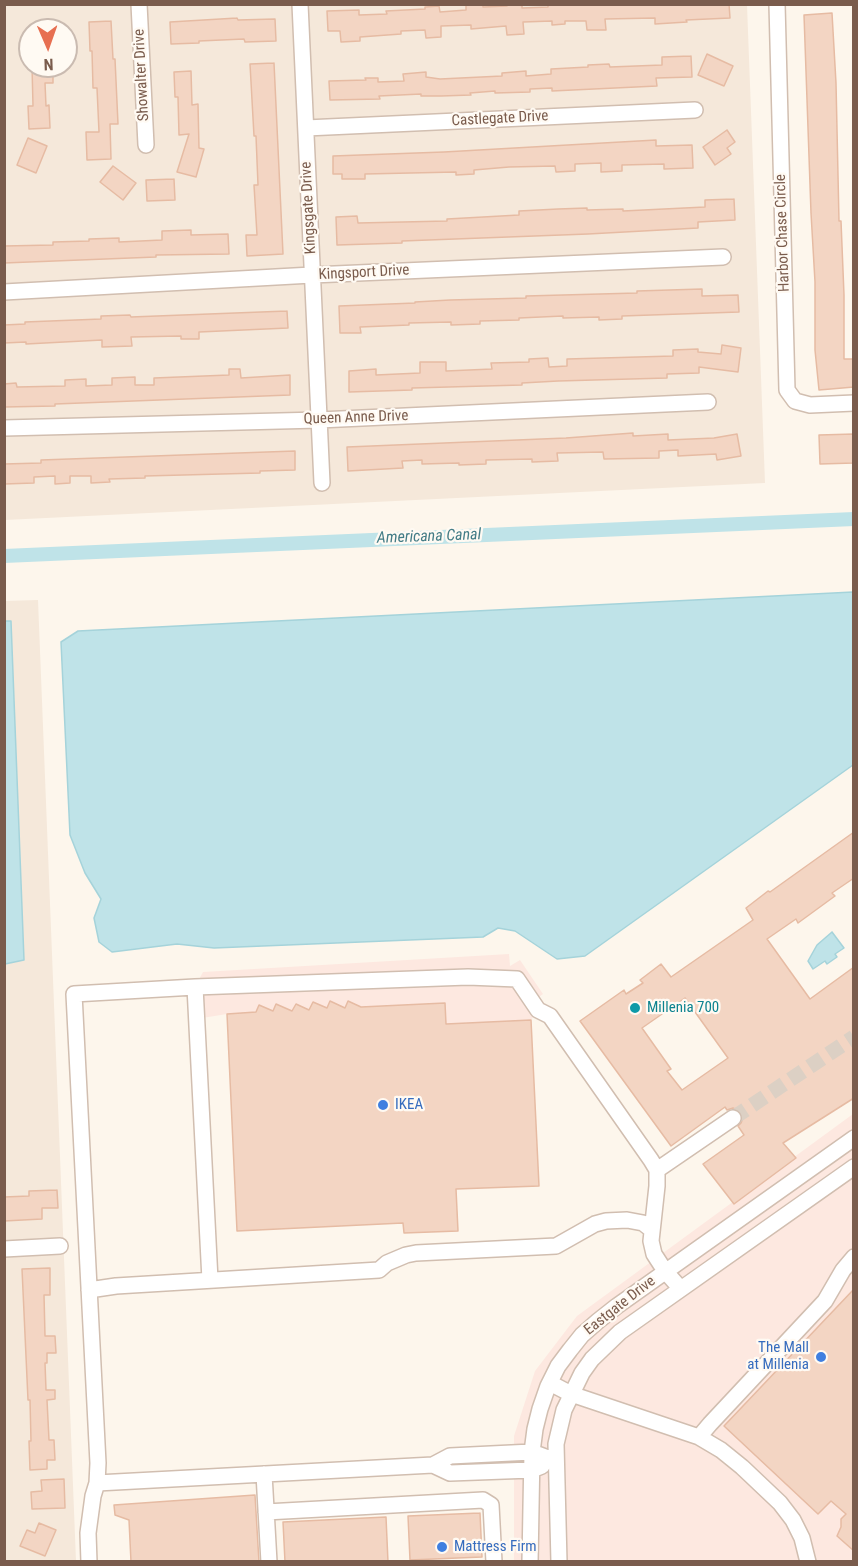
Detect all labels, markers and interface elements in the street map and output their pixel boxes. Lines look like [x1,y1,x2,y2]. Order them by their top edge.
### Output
north arrow [18,18,78,78]
street label: Showalter Drive [131,28,153,122]
text: N [43,55,54,74]
street label: Castlegate Drive [451,107,549,131]
street label: Kingsgate Drive [298,161,320,255]
street label: Harbor Chase Circle [772,174,794,292]
street label: Kingsport Drive [318,262,410,284]
street label: Queen Anne Drive [303,407,409,429]
water label: Americana Canal [377,526,481,548]
place label: Millenia 700 [647,999,719,1017]
marker: Millenia 700 [628,1001,642,1015]
place label: IKEA [395,1096,423,1114]
marker: IKEA [376,1098,390,1112]
street label: Eastgate Drive [581,1273,659,1339]
place label: The Mall at Millenia [747,1339,809,1374]
marker: The Mall at Millenia [814,1350,828,1364]
place label: Mattress Firm [454,1538,536,1556]
marker: Mattress Firm [435,1540,449,1554]

